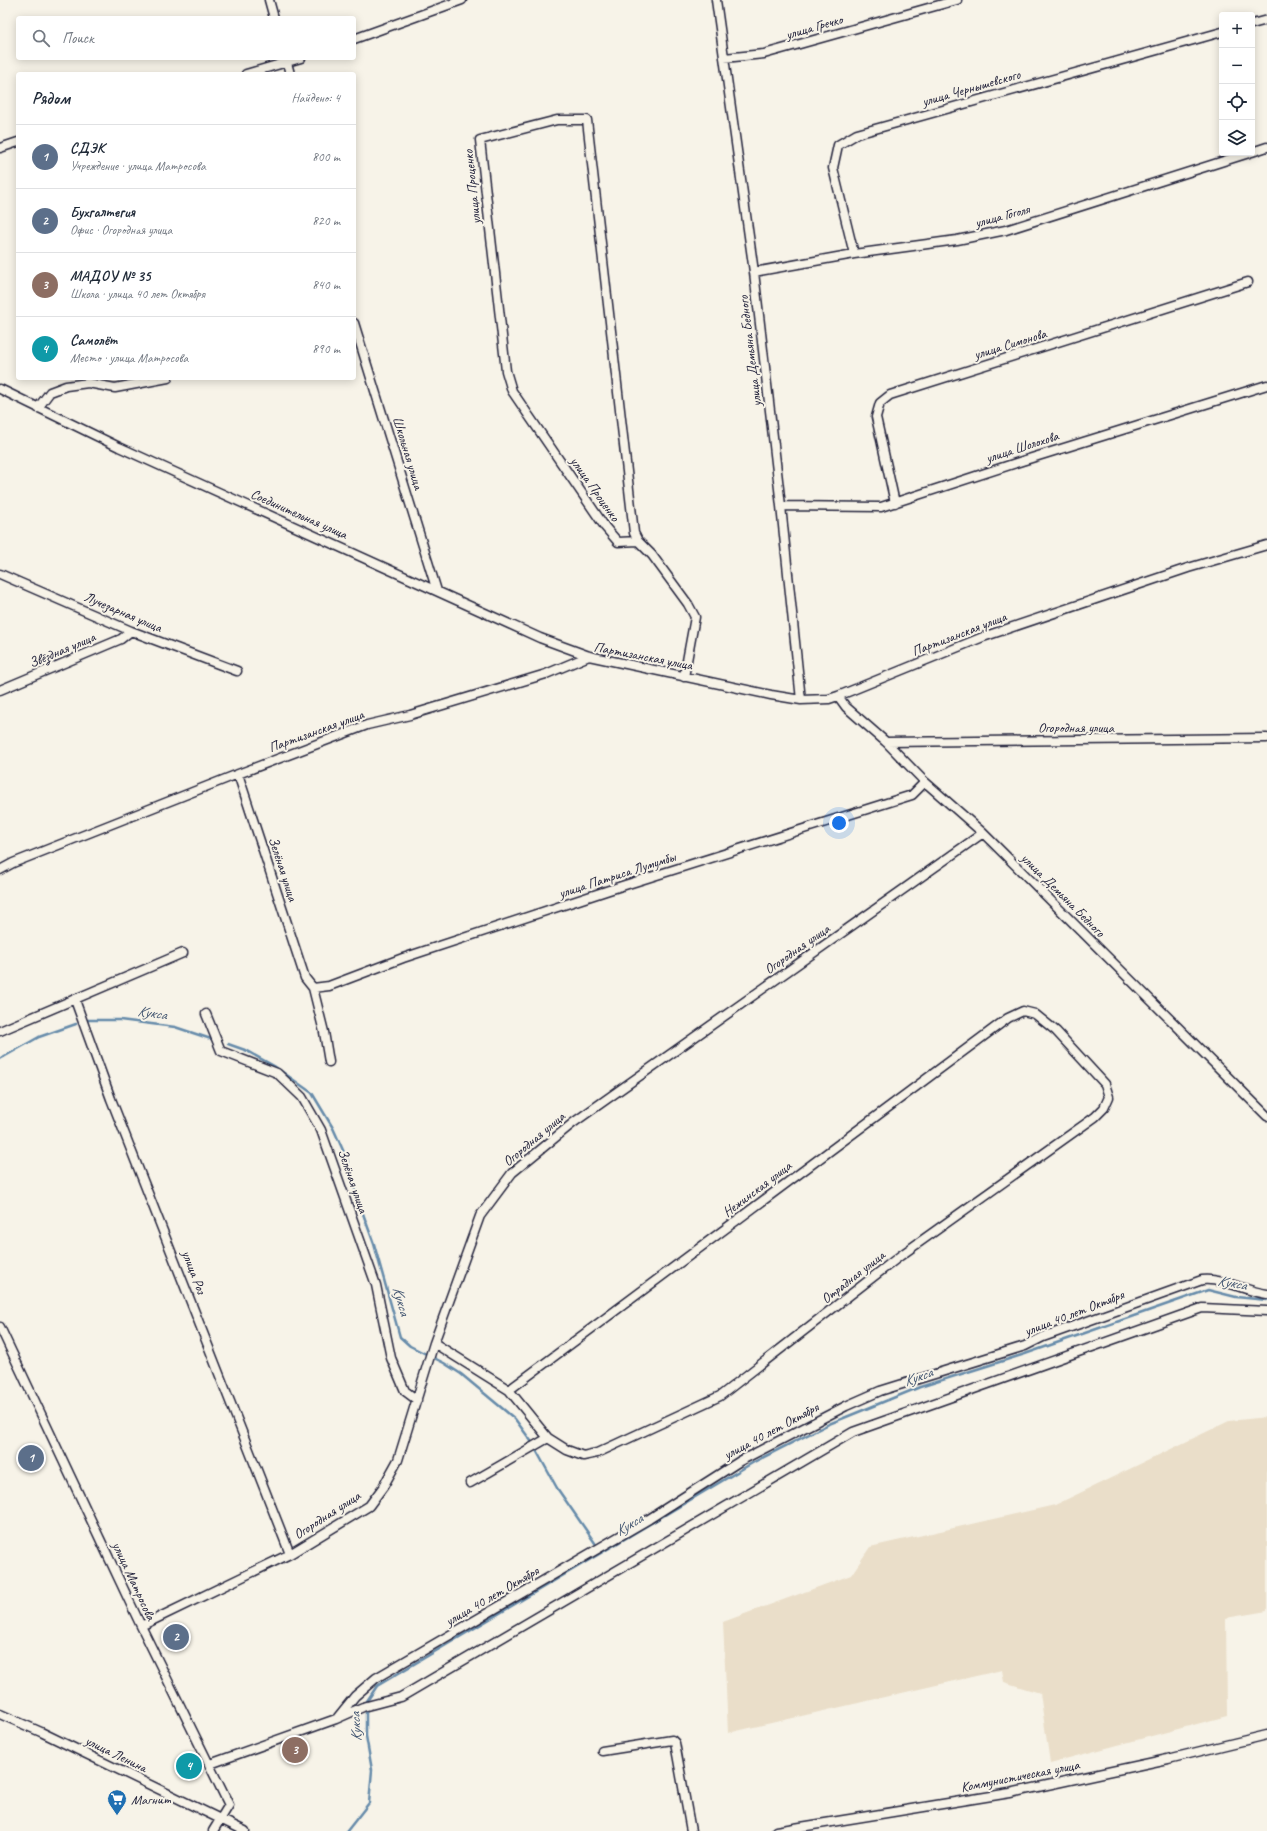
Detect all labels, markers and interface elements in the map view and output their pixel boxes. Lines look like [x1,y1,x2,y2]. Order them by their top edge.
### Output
street label: улица Гречко [783,10,846,43]
map controls [1219,12,1255,156]
button: + [1219,12,1255,48]
search box [16,16,356,60]
icon: search [30,27,52,49]
text: Поиск [62,29,94,48]
button: − [1219,48,1255,84]
street label: улица Чернышевского [919,66,1023,110]
button: locate [1219,84,1255,120]
text: Рядом [32,88,70,109]
text: Найдено: 4 [292,90,340,106]
button: layers [1219,120,1255,156]
text: СДЭК [70,139,104,158]
street label: улица Проценко [460,148,484,226]
text: 1 [42,149,48,165]
text: 800 m [312,149,340,165]
text: Учреждение · улица Матросова [70,158,206,174]
street label: улица Гоголя [972,200,1032,232]
text: Бухгалтегия [70,203,135,222]
text: 2 [42,213,48,229]
text: 820 m [312,213,340,229]
text: Офис · Огородная улица [70,222,172,238]
text: МАДОУ № 35 [70,267,151,286]
text: 3 [42,277,48,293]
text: 840 m [312,277,340,293]
text: Школа · улица 40 лет Октября [70,286,205,302]
street label: улица Демьяна Бедного [735,293,765,408]
street label: улица Симонова [971,325,1049,363]
text: Самолёт [70,331,117,350]
text: 4 [42,341,48,357]
text: 890 m [312,341,340,357]
text: Место · улица Матросова [70,350,188,366]
street label: Школьная улица [389,414,428,493]
street label: улица Шолохова [982,427,1061,467]
street label: улица Проценко [566,453,624,525]
street label: Соединительная улица [248,485,351,543]
street label: Лучезарная улица [82,588,166,637]
street label: Партизанская улица [909,608,1010,660]
street label: Звёздная улица [26,628,99,672]
street label: Партизанская улица [592,638,695,674]
street label: Партизанская улица [266,705,367,756]
street label: Огородная улица [1038,719,1115,736]
your location [829,813,849,833]
street label: Зелёная улица [265,835,302,905]
street label: улица Патриса Лумумбы [555,848,679,902]
street label: улица Демьяна Бедного [1017,849,1109,941]
street label: Огородная улица [761,920,834,978]
water label: Кукса [136,1002,170,1025]
street label: Огородная улица [499,1108,569,1170]
street label: Зелёная улица [334,1147,372,1217]
street label: Нежинская улица [719,1157,796,1220]
street label: Отрадная улица [818,1246,889,1307]
street label: улица Роз [178,1247,210,1297]
water label: Кукса [1216,1271,1250,1295]
water label: Кукса [388,1284,415,1319]
street label: улица 40 лет Октября [1021,1286,1127,1340]
water label: Кукса [901,1362,937,1391]
street label: улица 40 лет Октября [720,1398,822,1464]
pin: 1 [18,1443,44,1473]
street label: Огородная улица [291,1487,364,1543]
water label: Кукса [612,1508,648,1541]
street label: улица Матросова [108,1538,160,1624]
street label: улица 40 лет Октября [441,1562,543,1630]
pin: 2 [163,1622,189,1652]
water label: Кукса [346,1710,366,1742]
street label: улица Ленина [81,1731,151,1777]
pin: 3 [282,1735,308,1765]
pin: 4 [176,1751,202,1781]
street label: Коммунистическая улица [959,1756,1082,1796]
supermarket icon: Магнит [106,1788,128,1816]
place label: Магнит [131,1791,172,1808]

